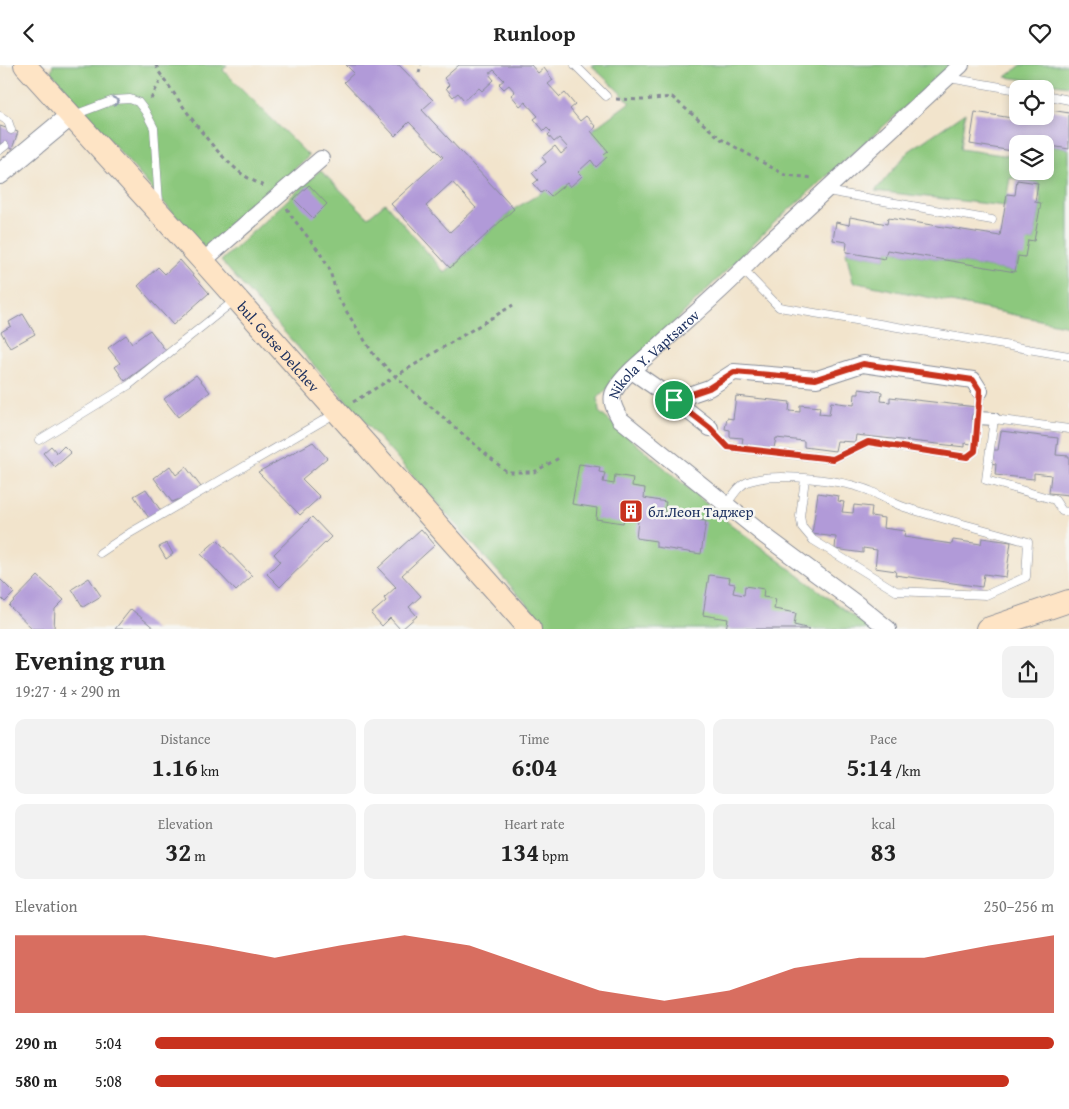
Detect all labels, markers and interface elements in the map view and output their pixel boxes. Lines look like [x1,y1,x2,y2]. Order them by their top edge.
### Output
text: Runloop [493,17,576,49]
icon: back [15,19,43,47]
icon: heart [1026,19,1054,47]
map controls [1009,80,1054,180]
button: locate [1009,80,1054,125]
one-way arrow [112,97,120,107]
button: layers [1009,135,1054,180]
street label: bul. Gotse Delchev [233,296,325,397]
street label: Nikola Y. Vaptsarov [602,304,704,401]
pin [653,379,695,421]
icon: arrive [660,386,688,414]
building icon: бл.Леон Таджер [618,498,644,524]
place label: бл.Леон Таджер [648,501,754,522]
text: Evening run [15,639,166,680]
button: share [1002,646,1054,698]
text: 19:27 · 4 × 290 m [15,679,120,703]
text: Distance [160,729,211,749]
text: Time [520,729,549,749]
text: Pace [870,729,897,749]
text: 1.16 [152,749,198,785]
text: 6:04 [512,749,557,785]
text: 5:14 [846,749,892,785]
text: km [198,761,219,781]
text: /km [892,761,921,781]
text: Elevation [158,814,213,834]
text: Heart rate [504,814,565,834]
text: kcal [872,814,895,834]
text: 32 [165,834,191,870]
text: 134 [500,834,539,870]
text: 83 [871,834,896,870]
text: m [191,846,206,866]
text: bpm [539,846,569,866]
text: Elevation [15,894,78,918]
text: 250–256 m [984,894,1054,918]
text: 290 m [15,1031,57,1055]
text: 5:04 [95,1031,122,1055]
text: 580 m [15,1069,57,1093]
text: 5:08 [95,1069,122,1093]

